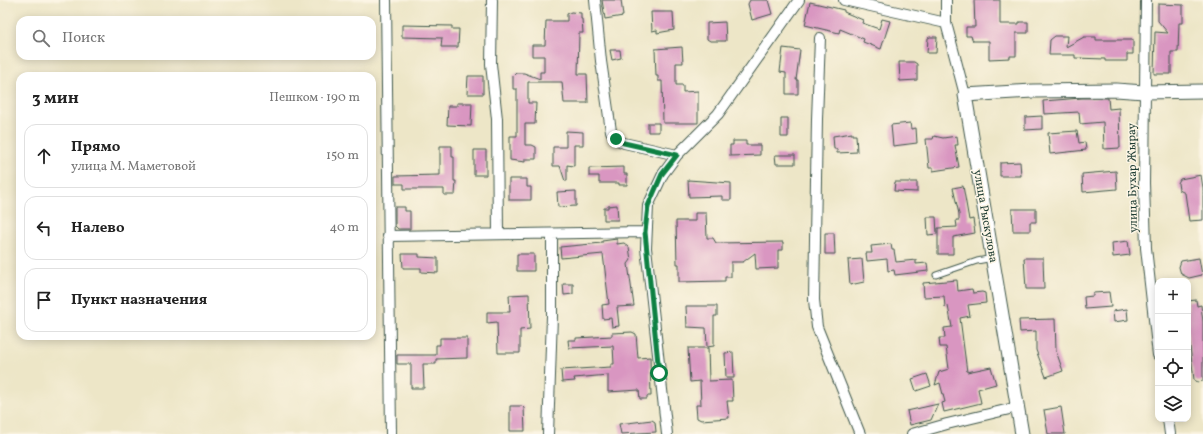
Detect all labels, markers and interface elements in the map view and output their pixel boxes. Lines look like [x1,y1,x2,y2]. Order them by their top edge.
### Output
search box [16,16,376,60]
icon: search [30,27,52,49]
text: Поиск [62,28,105,49]
text: 3 мин [32,87,79,110]
text: Пешком · 190 m [269,89,360,107]
street label: улица Бухар Жырау [1124,122,1142,233]
route end [607,130,625,148]
text: Прямо [71,137,120,158]
icon: ahead [33,145,55,167]
text: 150 m [326,147,359,165]
text: улица М. Маметовой [71,158,196,176]
street label: улица Рыскулова [969,168,1001,264]
icon: left [33,217,55,239]
text: Налево [71,218,125,239]
text: 40 m [330,219,359,237]
map controls [1155,278,1191,422]
button: + [1155,278,1191,314]
icon: arrive [33,289,55,311]
text: Пункт назначения [71,290,207,311]
button: − [1155,314,1191,350]
button: locate [1155,350,1191,386]
route start [650,364,668,382]
button: layers [1155,386,1191,422]

